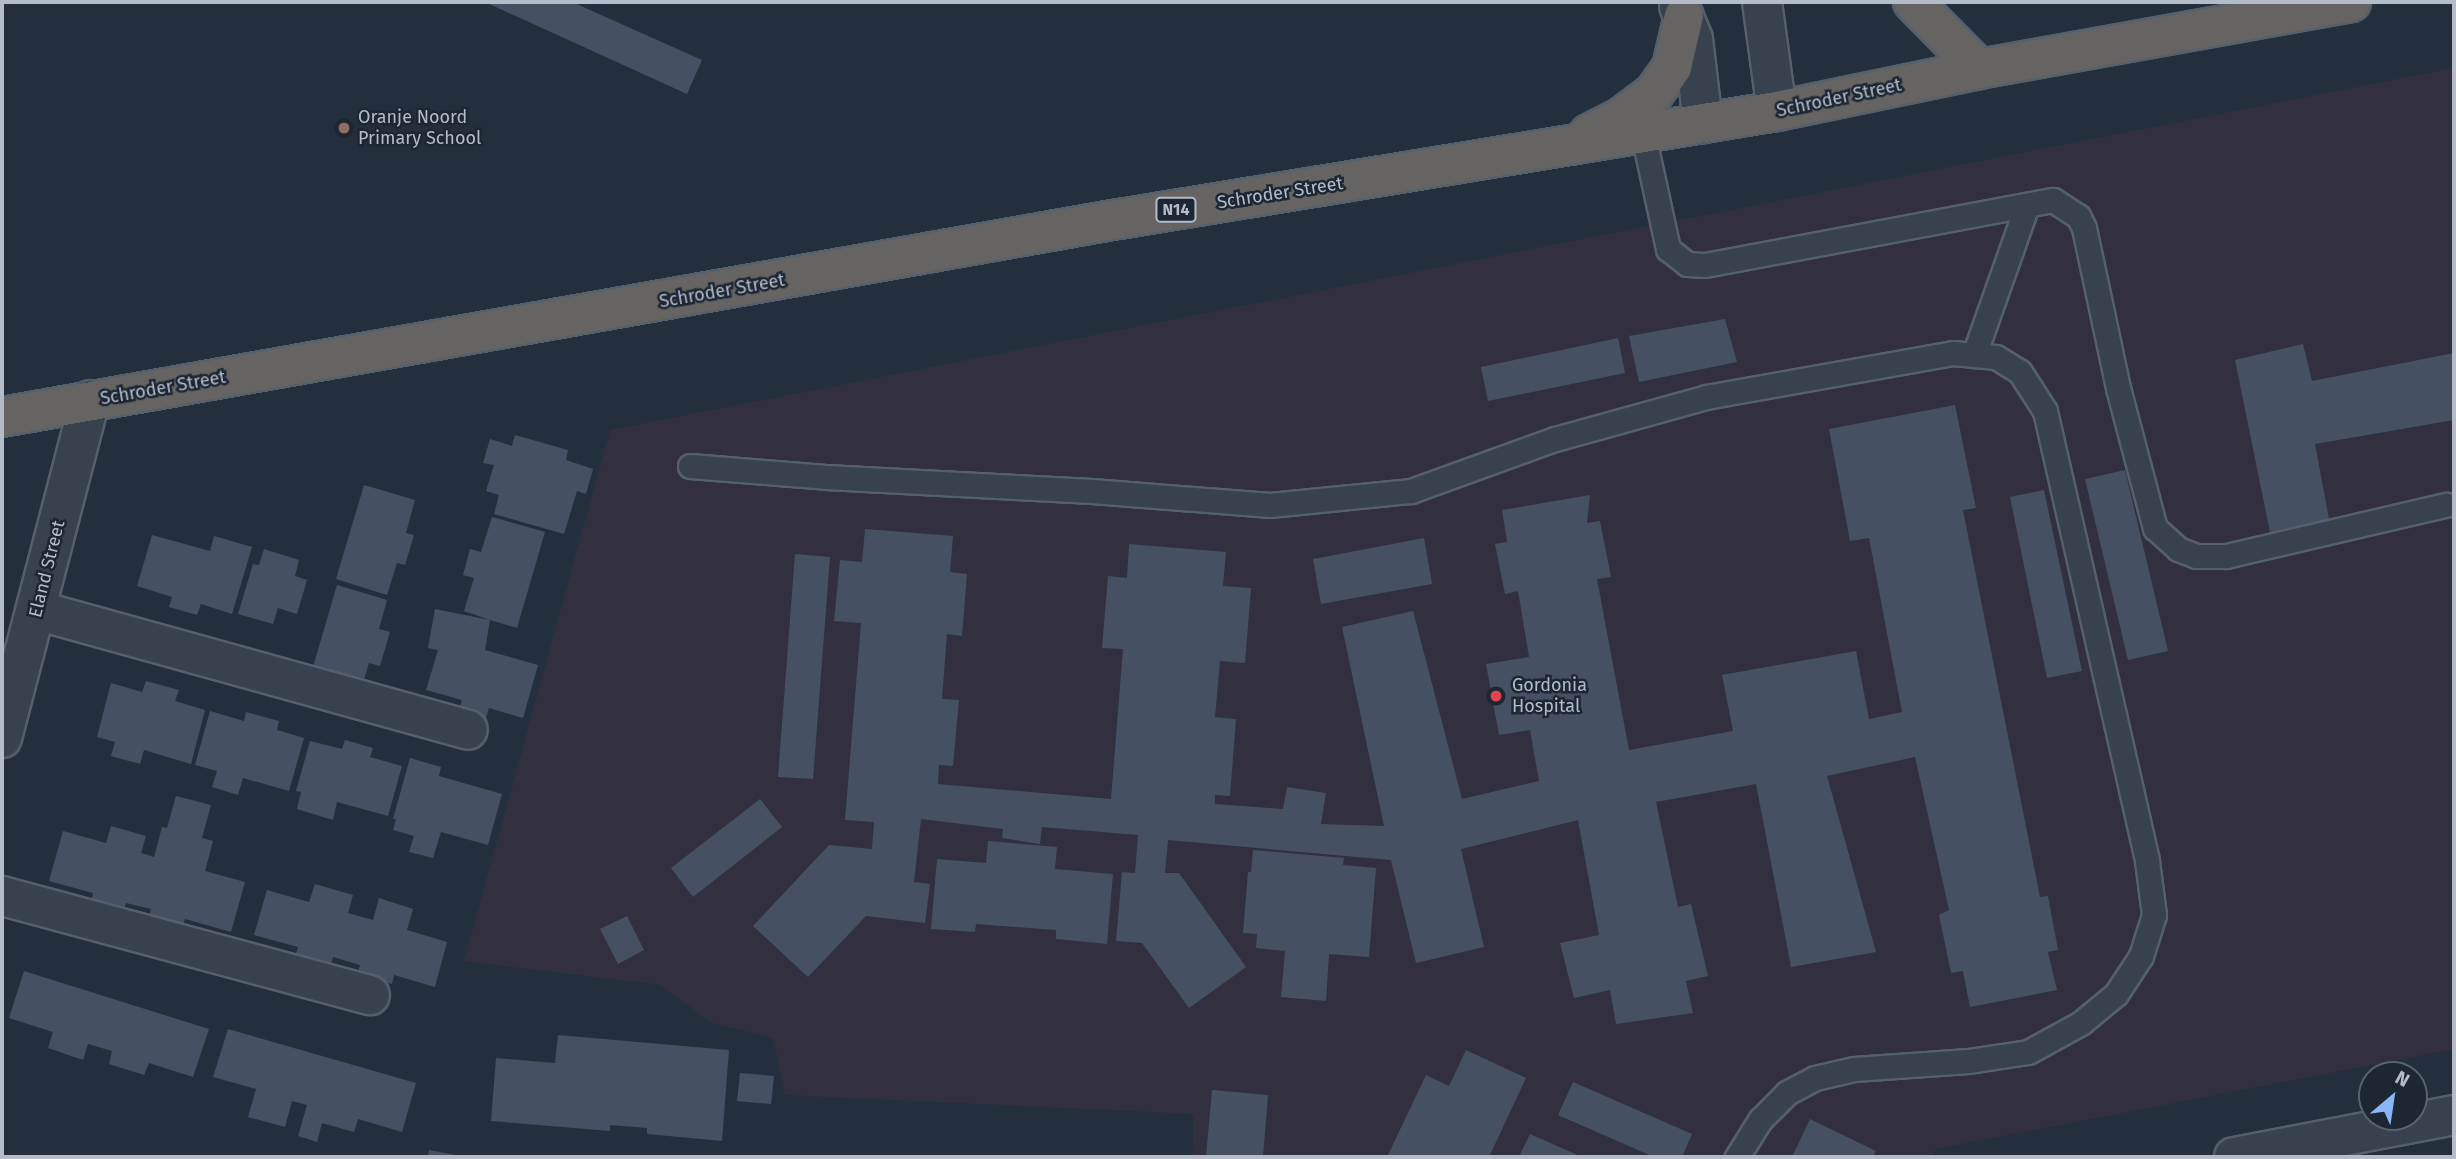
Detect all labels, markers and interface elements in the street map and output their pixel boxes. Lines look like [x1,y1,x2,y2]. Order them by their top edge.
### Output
street label: Schroder Street [1775,74,1903,122]
place label: Oranje Noord Primary School [358,107,481,150]
marker: Oranje Noord Primary School [336,120,352,136]
street label: Schroder Street [1216,172,1344,214]
road number: N14 [1155,198,1197,222]
street label: Schroder Street [658,269,786,313]
street label: Schroder Street [99,366,227,410]
street label: Eland Street [24,518,70,620]
place label: Gordonia Hospital [1512,675,1587,718]
marker: Gordonia Hospital [1486,686,1506,706]
north arrow [2358,1061,2428,1131]
text: N [2391,1066,2414,1092]

